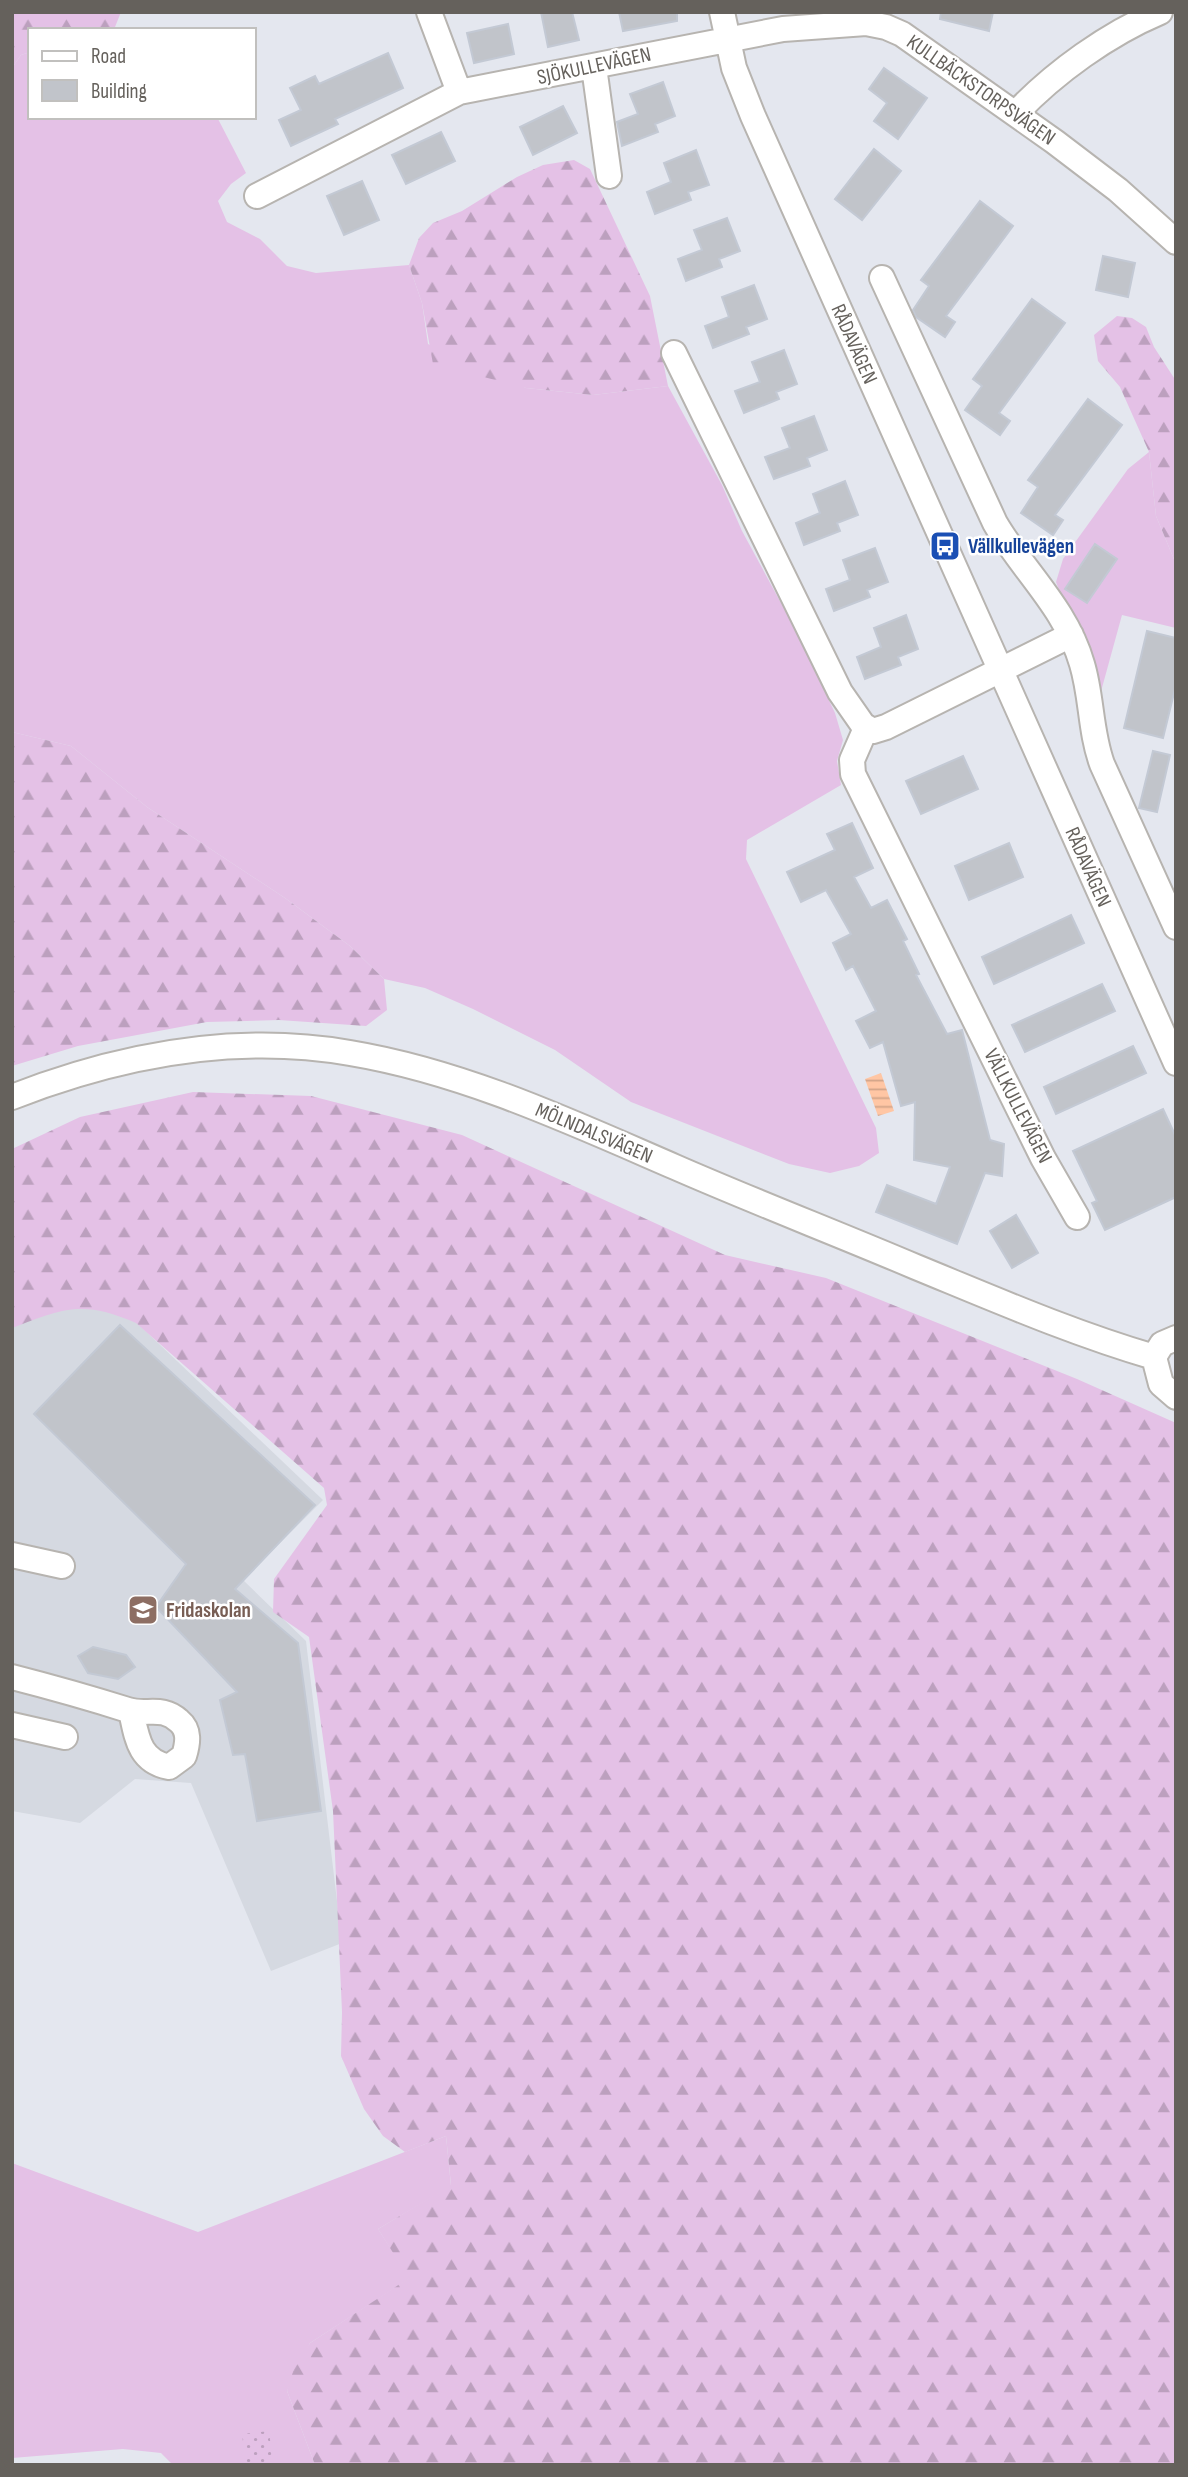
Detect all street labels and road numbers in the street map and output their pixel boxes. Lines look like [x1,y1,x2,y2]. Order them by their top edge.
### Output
street label: KULLBÄCKSTORPSVÄGEN [902,29,1060,151]
street label: SJÖKULLEVÄGEN [535,42,653,90]
street label: RÅDAVÄGEN [825,300,883,388]
street label: RÅDAVÄGEN [1059,823,1117,911]
street label: VÄLLKULLEVÄGEN [978,1045,1058,1167]
street label: MÖLNDALSVÄGEN [532,1097,656,1169]

